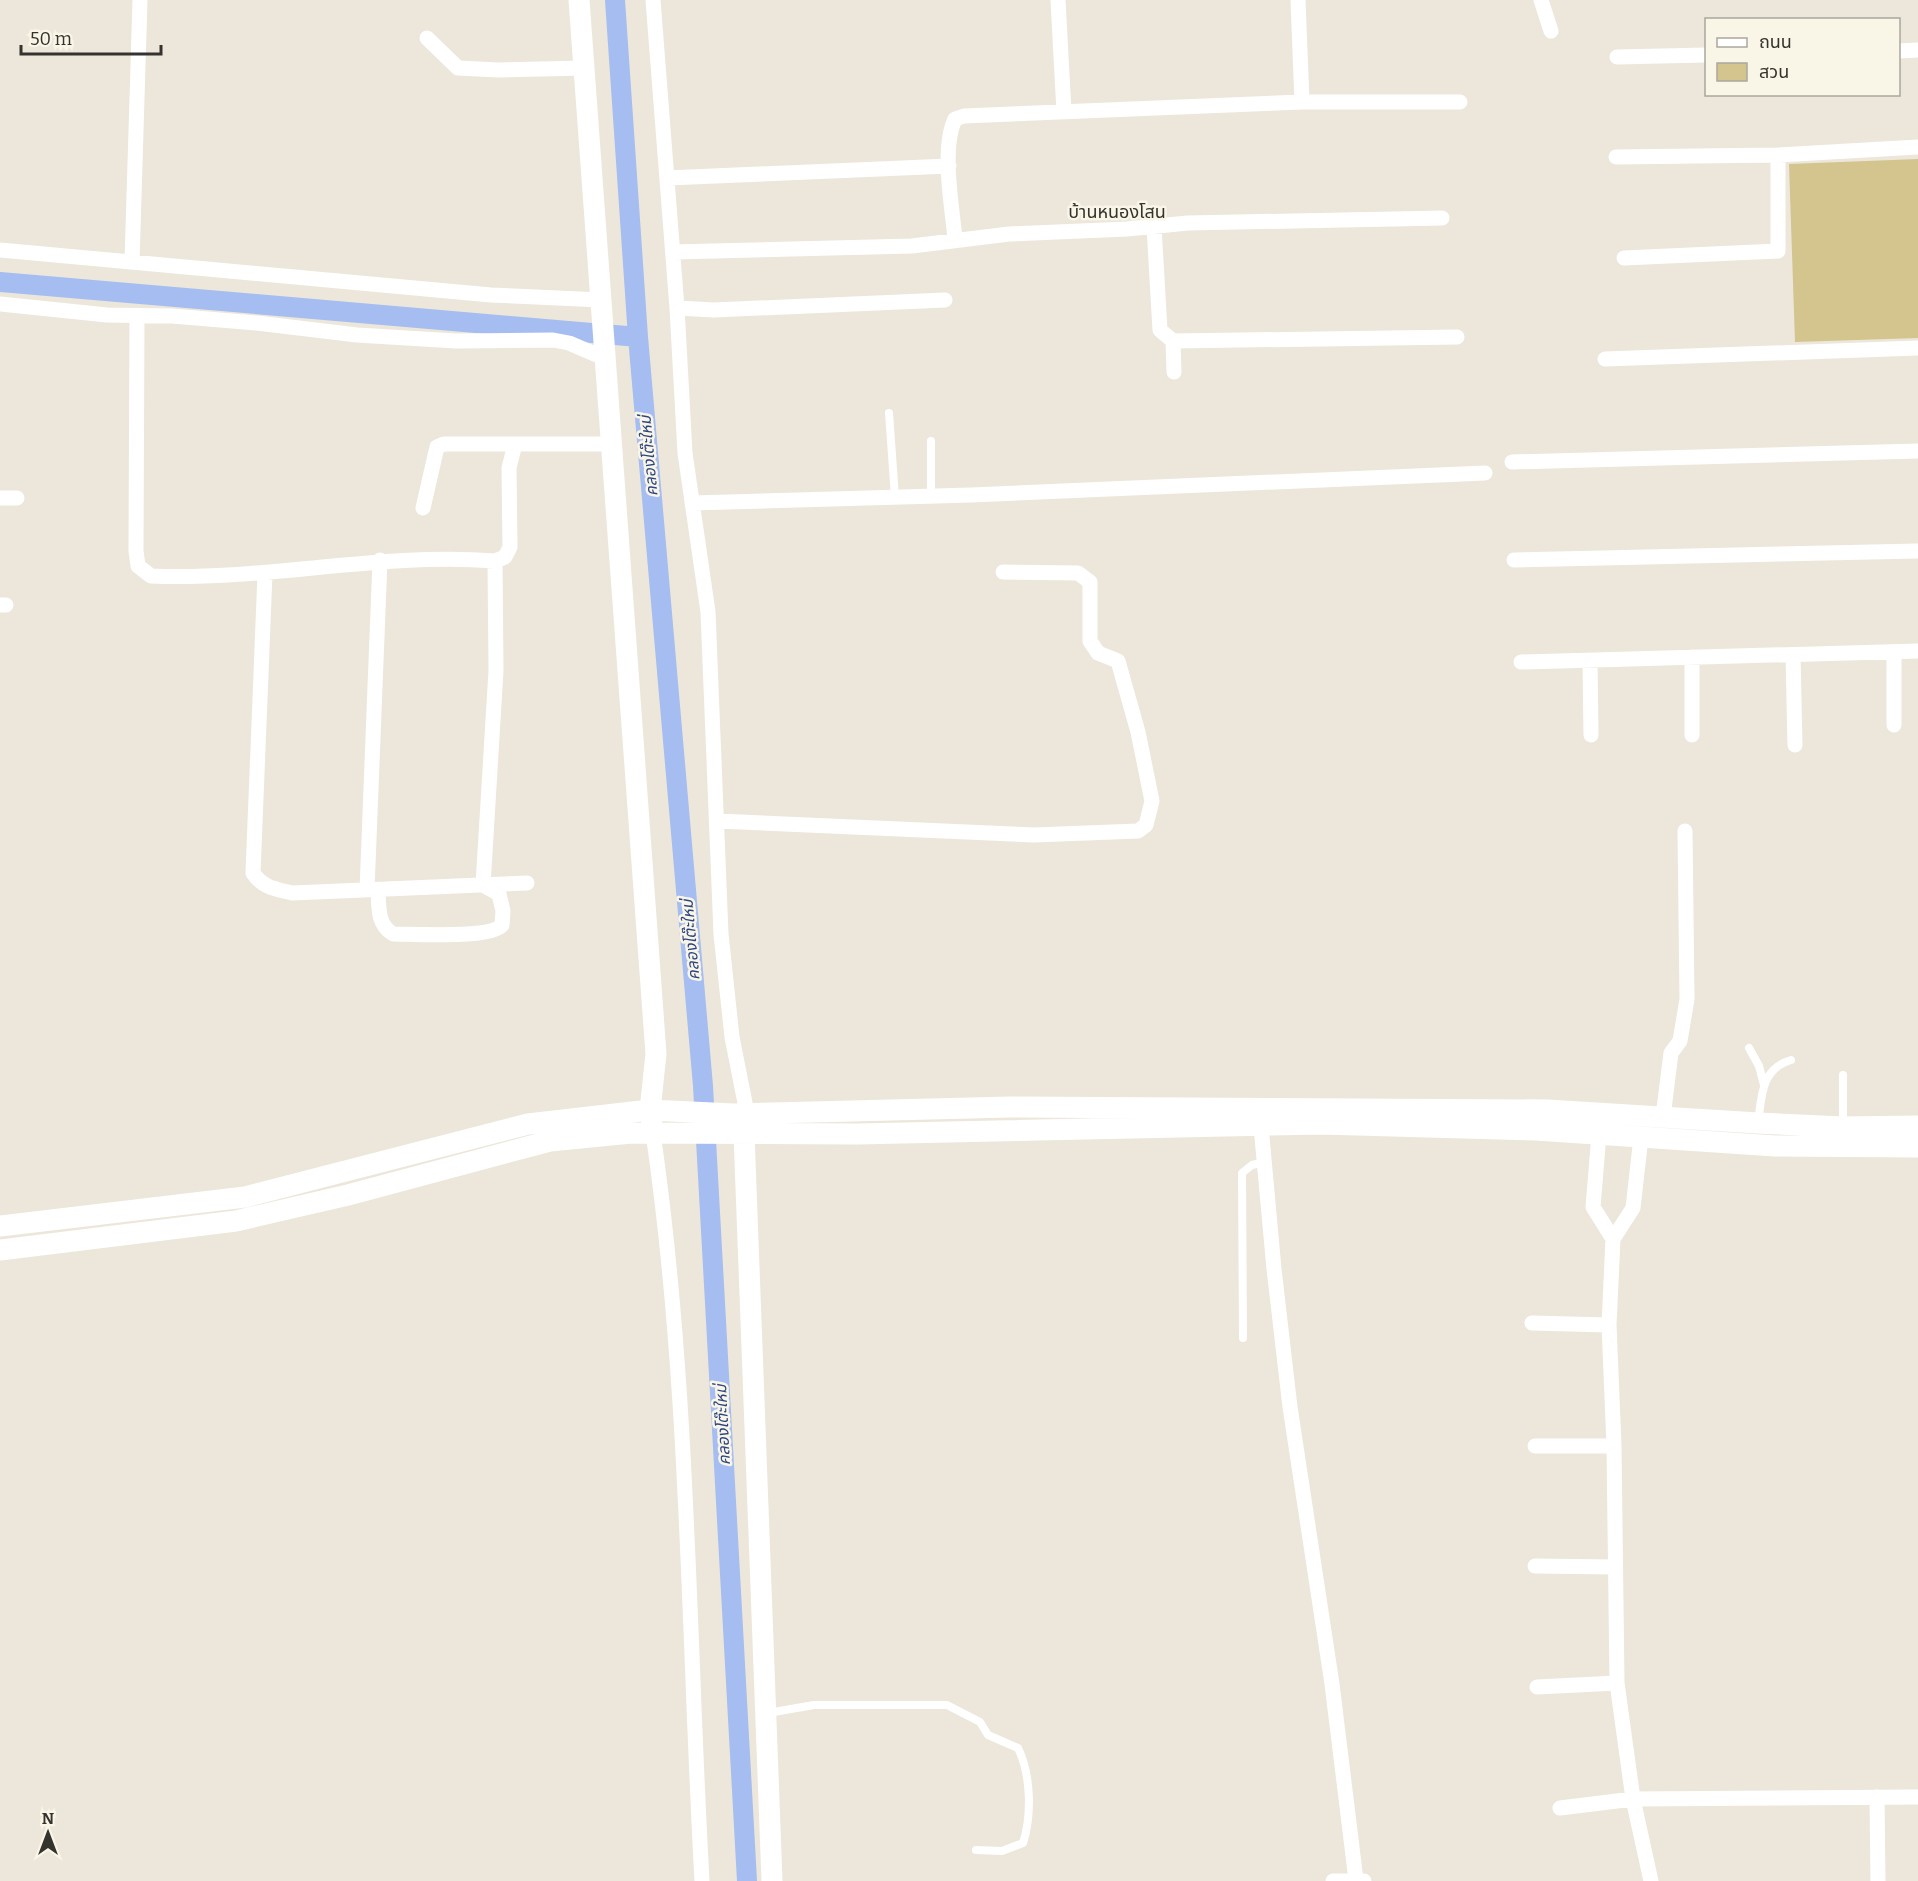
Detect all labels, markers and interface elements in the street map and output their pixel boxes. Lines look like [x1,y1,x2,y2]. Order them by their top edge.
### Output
scale bar [21,18,160,56]
legend [1705,18,1900,96]
text: 50 m [30,28,72,50]
text: ถนน [1759,31,1792,53]
text: สวน [1759,61,1789,83]
district label: บ้านหนองโสน [1068,201,1166,223]
water label: คลองโต๊ะใหม่ [635,413,661,497]
water label: คลองโต๊ะใหม่ [677,897,703,981]
water label: คลองโต๊ะใหม่ [711,1382,734,1466]
north arrow [18,1803,78,1863]
text: N [42,1809,54,1828]

